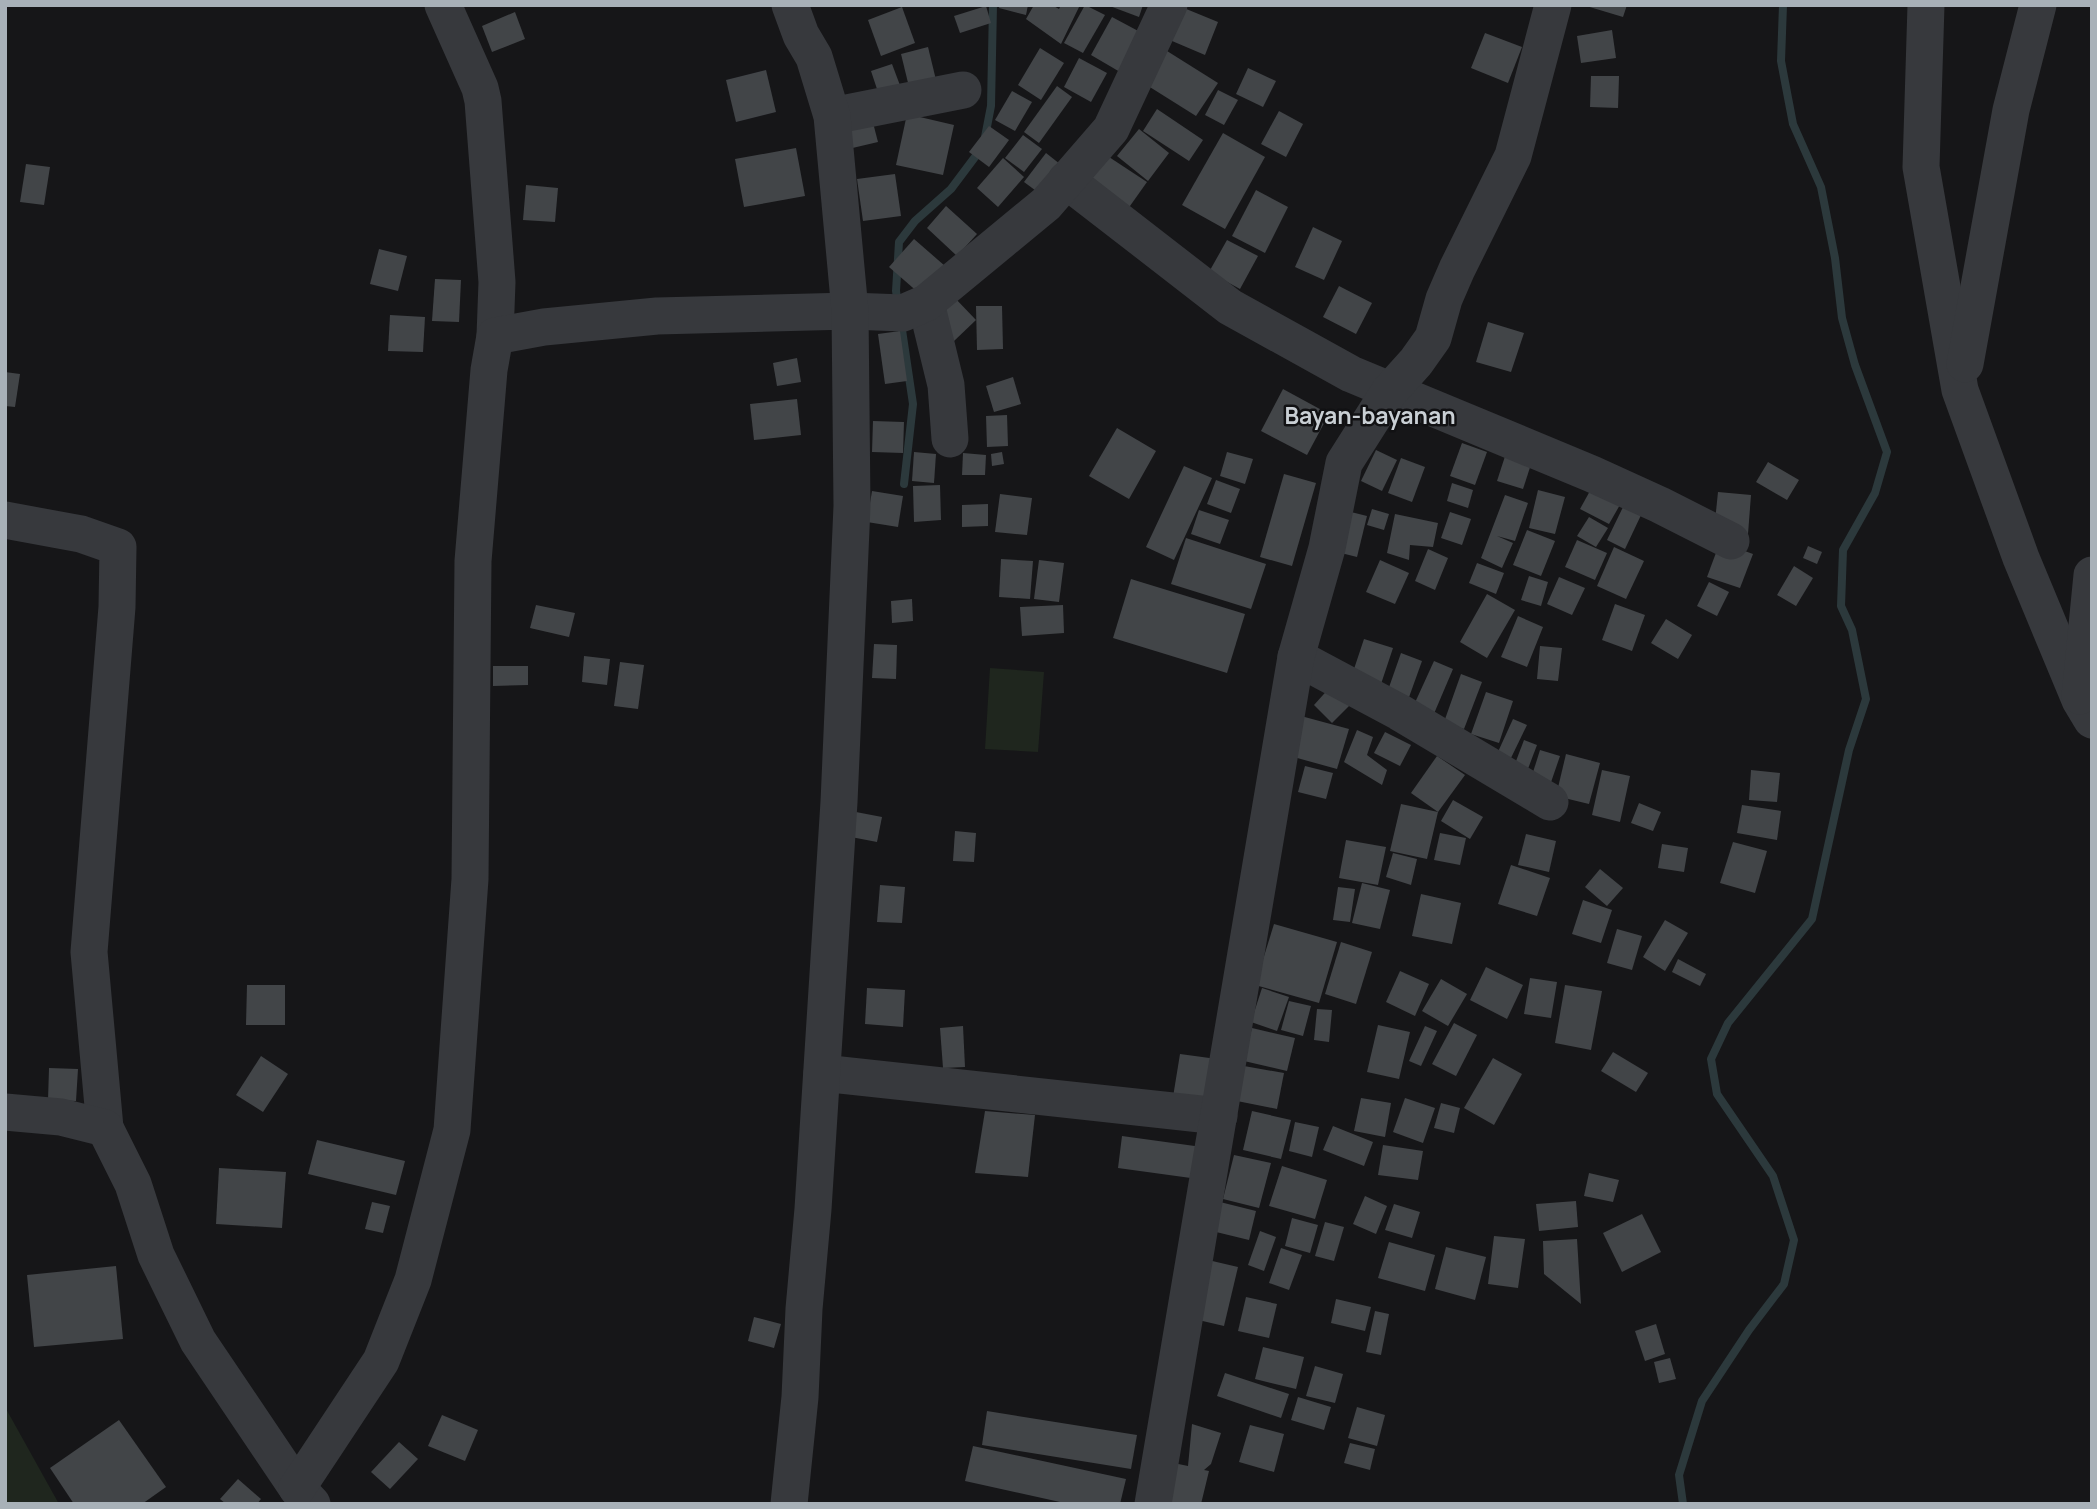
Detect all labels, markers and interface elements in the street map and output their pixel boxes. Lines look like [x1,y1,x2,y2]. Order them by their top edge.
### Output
district label: Bayan-bayanan [1284,399,1456,431]

